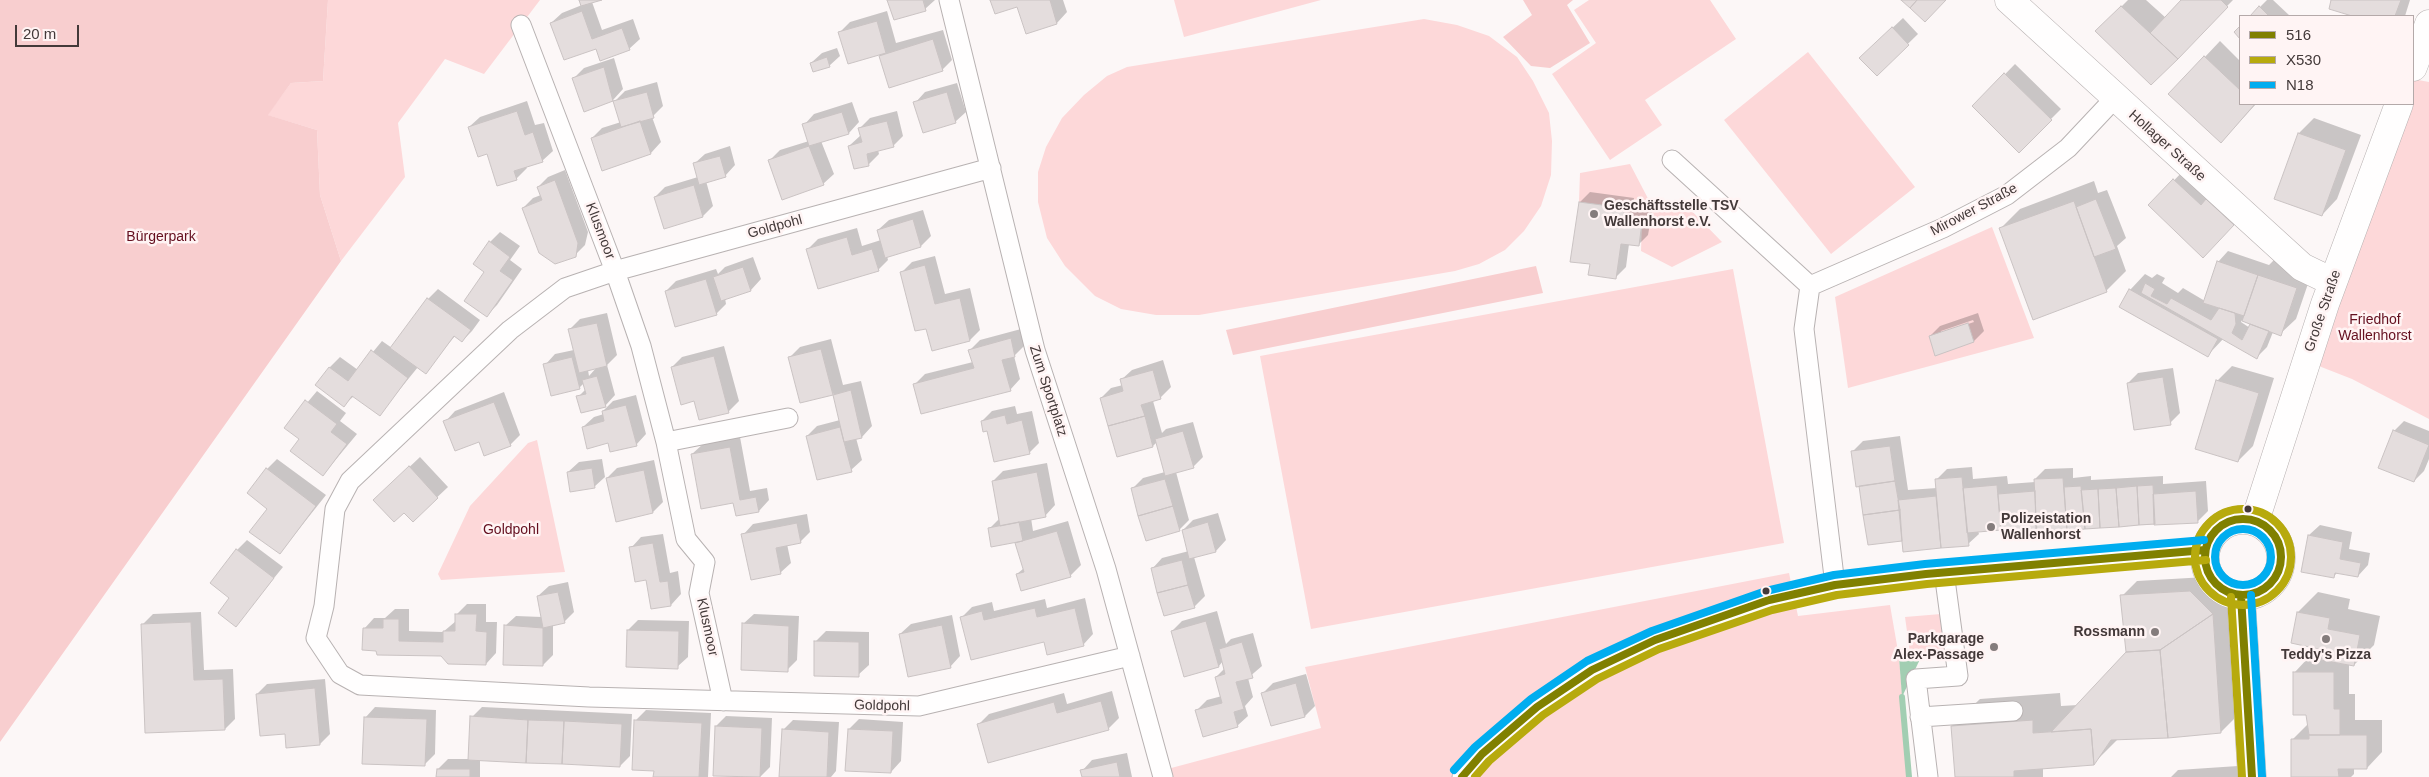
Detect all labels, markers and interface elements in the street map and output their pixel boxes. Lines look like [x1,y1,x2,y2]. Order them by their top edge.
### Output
scale bar [18,15,81,47]
legend [2239,15,2414,105]
text: 20 m [23,25,56,42]
text: 516 [2286,26,2311,43]
text: X530 [2286,51,2321,68]
text: N18 [2286,76,2314,93]
street label: Hollager Straße [2125,107,2209,185]
street label: Mirower Straße [1928,180,2020,240]
place label: Geschäftsstelle TSV Wallenhorst e.V. [1604,198,1739,230]
street label: Klusmoor [582,200,618,262]
marker: Geschäftsstelle TSV Wallenhorst e.V. [1588,208,1600,220]
street label: Goldpohl [746,212,804,242]
park label: Bürgerpark [126,229,196,245]
street label: Große Straße [2301,268,2345,354]
park label: Friedhof Wallenhorst [2338,312,2412,344]
street label: Zum Sportplatz [1025,343,1071,439]
unlabelled marker [2243,504,2253,514]
place label: Polizeistation Wallenhorst [2001,511,2091,544]
marker: Polizeistation Wallenhorst [1985,521,1997,533]
park label: Goldpohl [483,522,539,538]
unlabelled marker [1761,586,1771,596]
street label: Klusmoor [693,596,721,658]
place label: Rossmann [2073,624,2145,640]
marker: Rossmann [2149,626,2161,638]
place label: Parkgarage Alex-Passage [1893,631,1984,664]
marker: Teddy's Pizza [2320,633,2332,645]
marker: Parkgarage Alex-Passage [1988,641,2000,653]
place label: Teddy's Pizza [2281,647,2371,663]
street label: Goldpohl [854,697,910,715]

